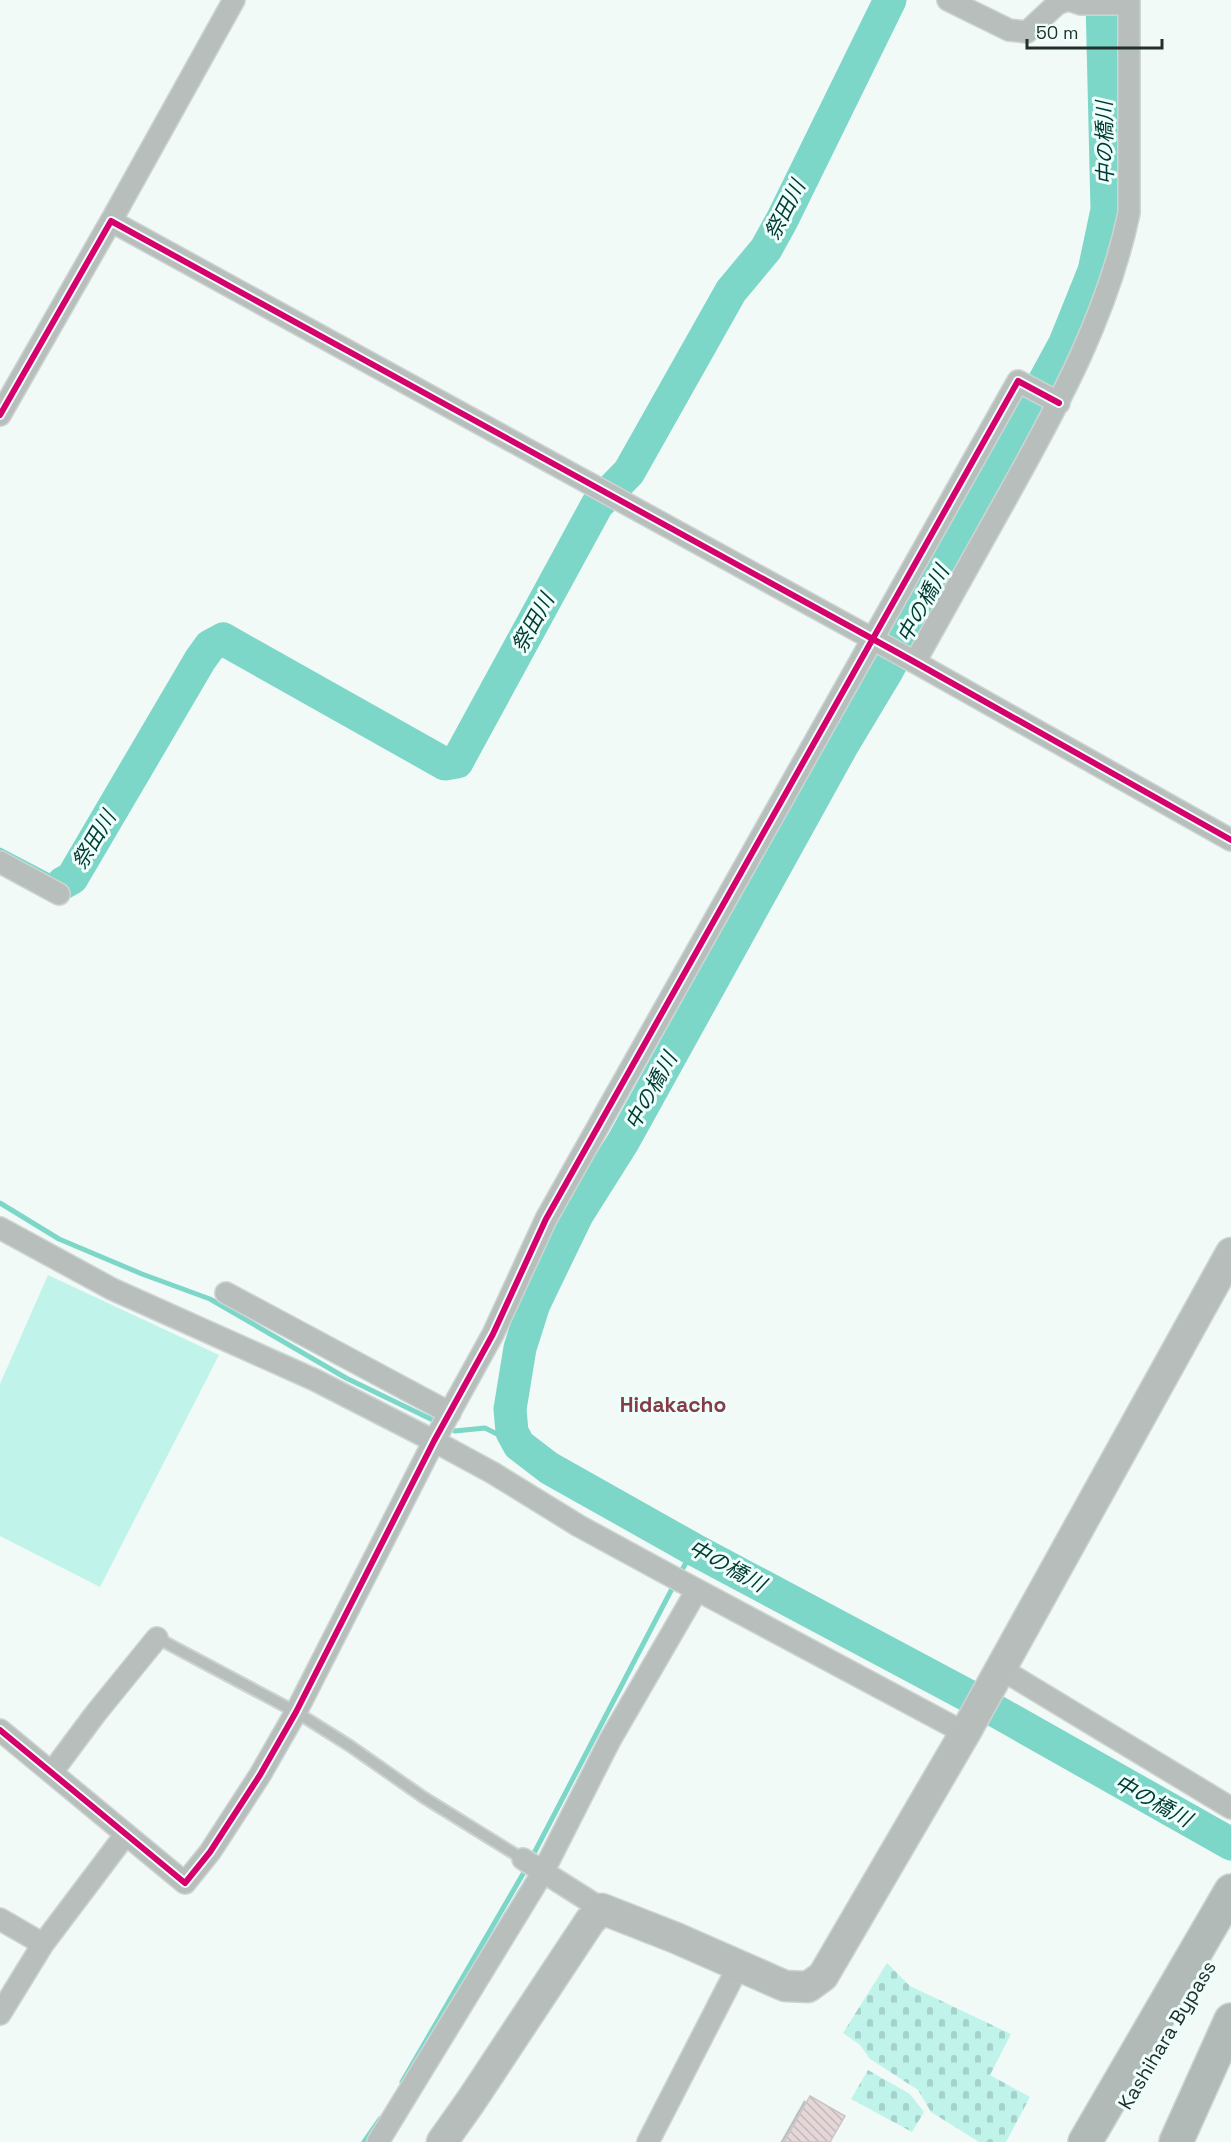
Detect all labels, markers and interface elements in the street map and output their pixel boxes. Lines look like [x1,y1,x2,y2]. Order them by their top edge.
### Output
scale bar [1027,12,1162,50]
text: 50 m [1036,21,1078,44]
water label: 中の橋川 [1090,99,1119,185]
water label: 祭田川 [758,174,812,244]
water label: 中の橋川 [890,559,956,647]
water label: 祭田川 [505,587,561,657]
water label: 祭田川 [66,804,122,874]
water label: 中の橋川 [618,1046,684,1134]
district label: Hidakacho [620,1391,726,1418]
water label: 中の橋川 [684,1533,772,1599]
water label: 中の橋川 [1110,1768,1198,1834]
street label: Kashihara Bypass [1112,1956,1222,2114]

